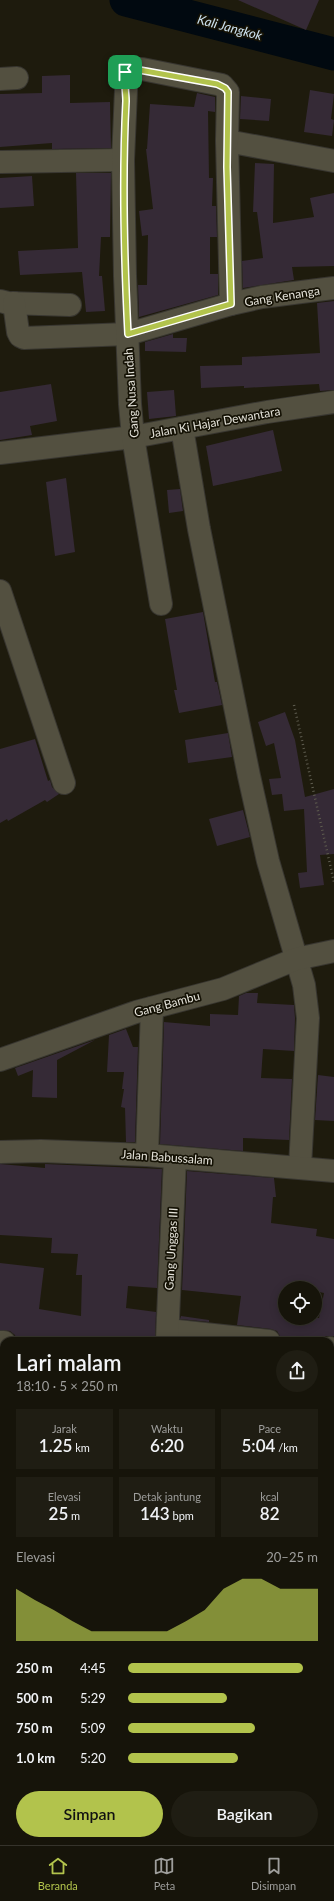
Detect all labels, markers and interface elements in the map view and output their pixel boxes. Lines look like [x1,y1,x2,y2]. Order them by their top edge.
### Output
water label: Kali Jangkok [196,11,265,44]
pin [108,55,142,89]
icon: arrive [114,61,136,83]
street label: Gang Kenanga [243,283,321,309]
street label: Gang Nusa Indah [120,348,142,438]
street label: Jalan Ki Hajar Dewantara [149,403,281,441]
street label: Gang Bambu [132,988,202,1020]
street label: Jalan Babussalam [121,1146,213,1168]
street label: Gang Unggas III [161,1207,181,1291]
map controls [278,1281,322,1325]
button: locate [278,1281,322,1325]
text: Lari malam [16,1349,121,1376]
button: share [276,1350,318,1392]
text: 18:10 · 5 × 250 m [16,1378,118,1394]
text: Jarak [52,1422,77,1435]
text: Waktu [151,1422,183,1435]
text: Pace [258,1422,281,1435]
text: 1.25 [39,1435,72,1456]
text: 6:20 [150,1435,184,1456]
text: 5:04 [241,1435,275,1456]
text: km [72,1441,90,1454]
text: /km [275,1441,298,1454]
text: Elevasi [48,1490,81,1503]
text: Detak jantung [133,1490,201,1503]
text: kcal [260,1490,279,1503]
text: 25 [49,1503,68,1524]
text: 143 [140,1503,170,1524]
text: 82 [260,1503,280,1524]
text: m [68,1509,80,1522]
text: bpm [170,1509,194,1522]
text: Elevasi [16,1549,55,1565]
text: 20–25 m [266,1549,318,1565]
text: 250 m [16,1660,53,1676]
text: 4:45 [80,1660,106,1676]
text: 500 m [16,1690,53,1706]
text: 5:29 [80,1690,106,1706]
text: 750 m [16,1720,53,1736]
text: 5:09 [80,1720,106,1736]
text: 1.0 km [16,1750,55,1766]
text: 5:20 [80,1750,106,1766]
button: Simpan [16,1791,163,1837]
button: Bagikan [171,1791,318,1837]
tab: Beranda [38,1855,78,1892]
tab: Peta [153,1855,175,1892]
tab: Disimpan [251,1855,296,1892]

